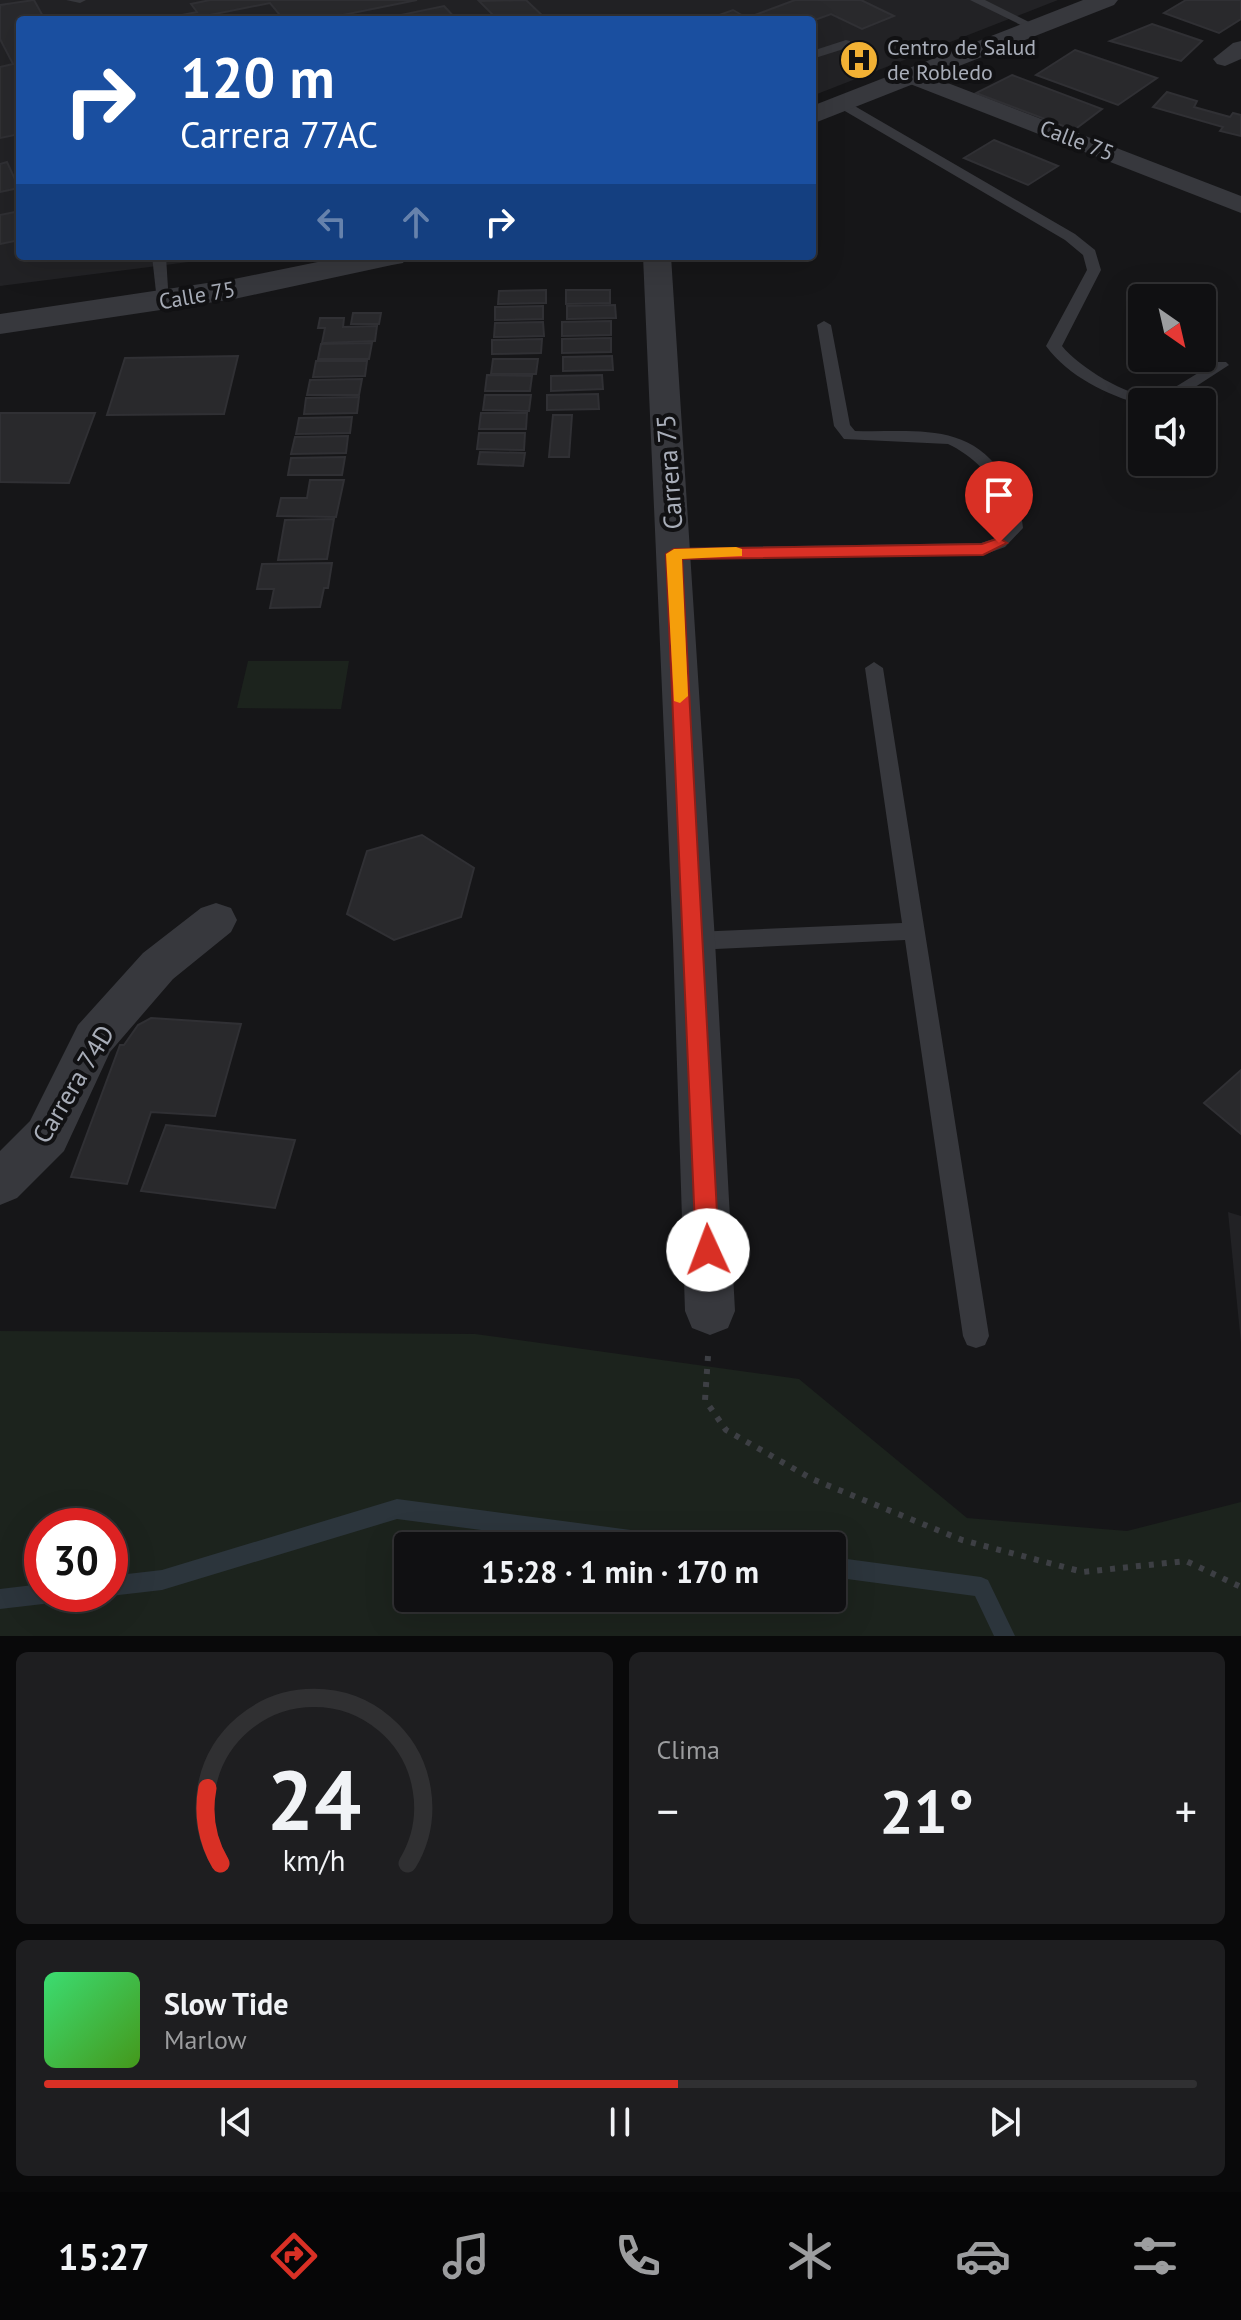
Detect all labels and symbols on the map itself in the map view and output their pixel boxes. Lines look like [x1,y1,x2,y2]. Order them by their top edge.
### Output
place label: Centro de Salud de Robledo [887,33,1036,86]
hospital icon: Centro de Salud de Robledo [838,39,880,81]
street label: Calle 75 [1036,113,1118,167]
street label: Calle 75 [157,275,237,315]
north arrow [1128,284,1216,372]
street label: Carrera 75 [649,413,689,531]
pin [965,461,1033,543]
street label: Carrera 74D [25,1019,121,1149]
position arrow [666,1208,750,1292]
speed limit sign: 30 [24,1508,128,1612]

